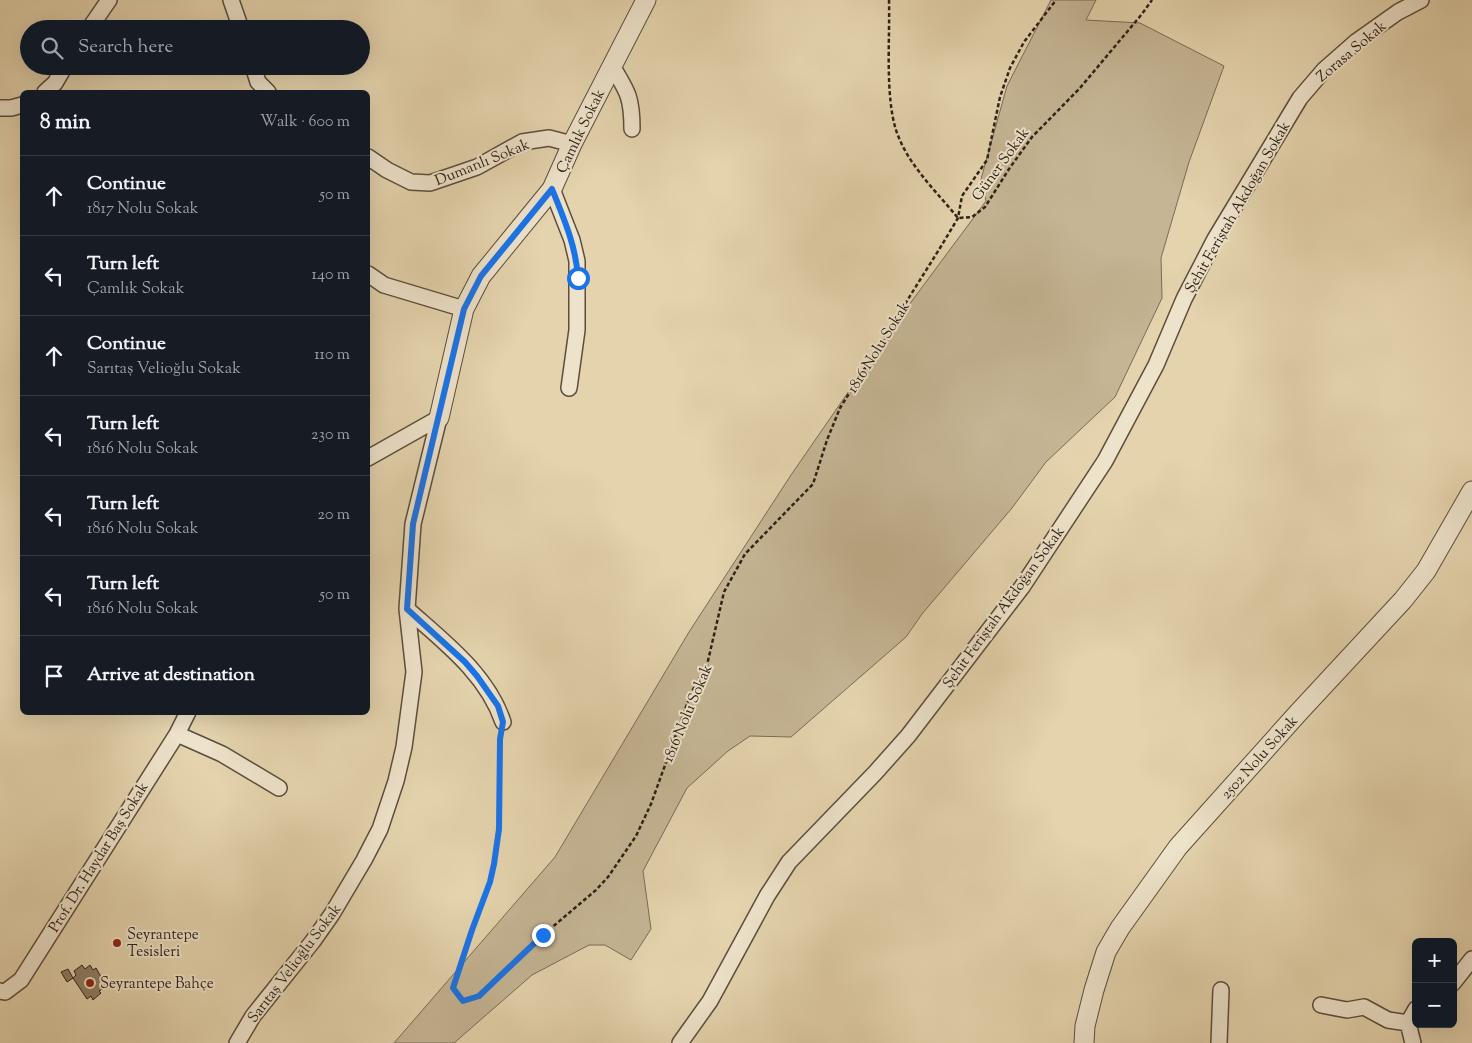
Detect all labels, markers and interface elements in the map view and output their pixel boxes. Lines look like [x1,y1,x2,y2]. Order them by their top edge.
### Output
street label: Zorasa Sokak [1312,17,1391,88]
search box [20,20,370,75]
icon: search [38,34,66,62]
text: Search here [78,34,173,61]
street label: Çamlık Sokak [552,86,611,177]
text: 8 min [40,108,91,138]
text: Walk · 600 m [260,111,350,134]
street label: Şehit Feriştah Akdoğan Sokak [1180,118,1296,298]
street label: Güner Sokak [968,124,1035,206]
street label: Dumanlı Sokak [432,135,533,192]
text: Continue [87,171,166,198]
icon: ahead [40,182,68,210]
text: 50 m [319,184,350,207]
text: 1817 Nolu Sokak [87,198,198,221]
text: Turn left [87,251,159,278]
icon: left [40,262,68,290]
text: 140 m [312,264,350,287]
route start [567,267,590,290]
text: Çamlık Sokak [87,278,184,301]
street label: 1816 Nolu Sokak [843,298,916,398]
text: Continue [87,331,166,358]
icon: ahead [40,342,68,370]
text: 110 m [314,344,350,367]
text: Sarıtaş Velioğlu Sokak [87,358,241,381]
text: Turn left [87,411,159,438]
icon: left [40,422,68,450]
text: 230 m [311,424,350,447]
text: 1816 Nolu Sokak [87,438,198,461]
text: Turn left [87,491,159,518]
icon: left [40,502,68,530]
text: 20 m [317,504,350,527]
text: 1816 Nolu Sokak [87,518,198,541]
street label: Şehit Feriştah Akdoğan Sokak [938,523,1070,693]
text: Turn left [87,571,159,598]
icon: left [40,582,68,610]
text: 50 m [319,584,350,607]
text: 1816 Nolu Sokak [87,598,198,621]
street label: 1816 Nolu Sokak [658,661,718,766]
icon: arrive [40,662,68,690]
text: Arrive at destination [87,662,255,689]
street label: 2502 Nolu Sokak [1217,711,1303,805]
street label: Prof. Dr. Haydar Baş Sokak [44,779,154,937]
street label: Sarıtaş Velioğlu Sokak [243,900,347,1028]
route end [532,924,555,947]
place label: Seyrantepe Tesisleri [127,925,199,963]
marker: Seyrantepe Tesisleri [111,937,123,949]
map controls [1412,938,1457,1028]
button: + [1412,938,1457,983]
place label: Seyrantepe Bahçe [100,974,214,995]
marker: Seyrantepe Bahçe [84,977,96,989]
button: − [1412,983,1457,1028]

